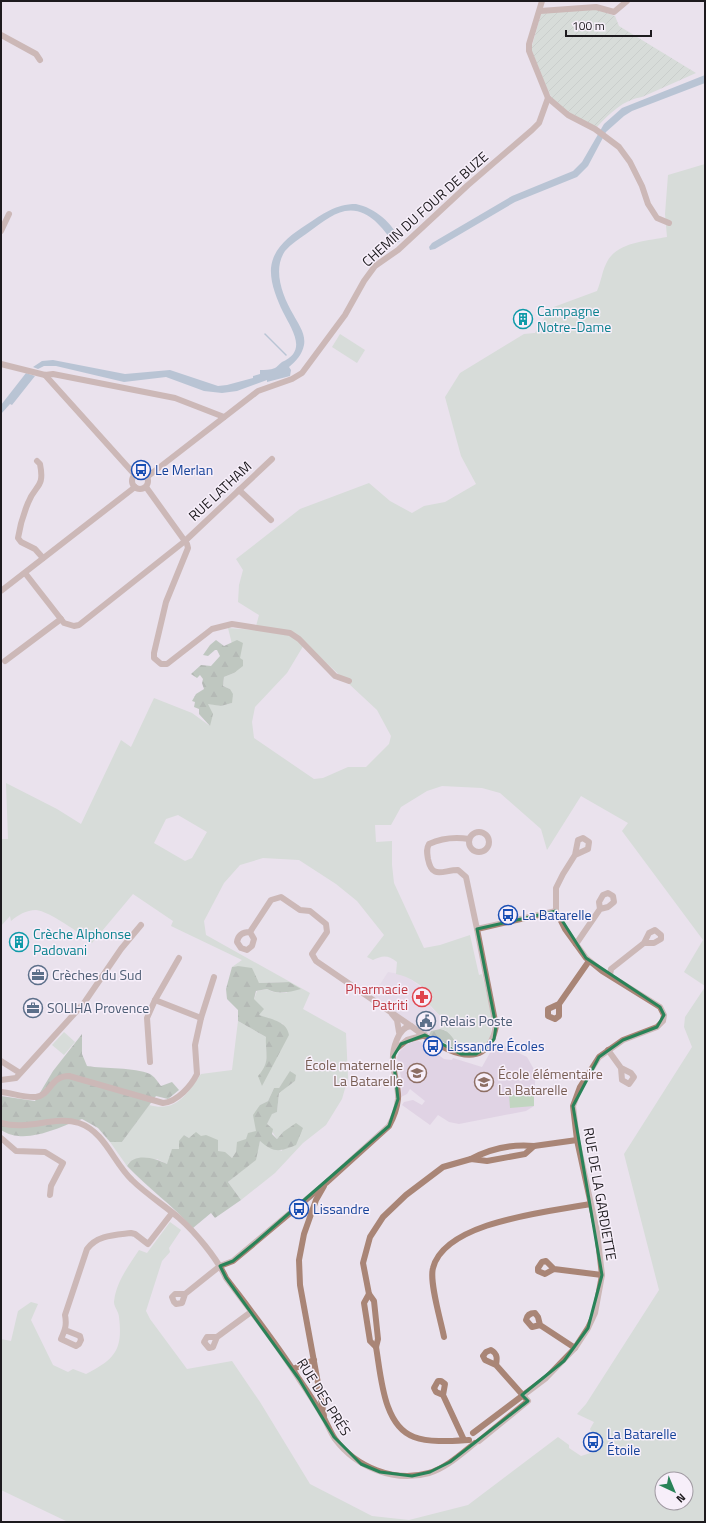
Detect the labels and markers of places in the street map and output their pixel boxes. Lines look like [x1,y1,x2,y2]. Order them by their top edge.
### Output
place label: Campagne Notre-Dame [537,300,611,337]
building icon: Campagne Notre-Dame [512,308,534,330]
bus stop icon: Le Merlan [130,459,152,481]
place label: Le Merlan [155,459,213,480]
bus stop icon: La Batarelle [497,904,519,926]
place label: La Batarelle [522,904,592,925]
place label: Crèche Alphonse Padovani [33,923,131,960]
building icon: Crèche Alphonse Padovani [8,931,30,953]
office icon: Crèches du Sud [27,964,49,986]
place label: Crèches du Sud [52,964,142,985]
place label: Pharmacie Patriti [345,978,408,1015]
pharmacy icon: Pharmacie Patriti [411,986,433,1008]
office icon: SOLIHA Provence [22,997,44,1019]
place label: SOLIHA Provence [47,997,149,1018]
public building icon: Relais Poste [415,1010,437,1032]
place label: Relais Poste [440,1010,513,1031]
bus stop icon: Lissandre Écoles [422,1035,444,1057]
place label: Lissandre Écoles [447,1035,544,1056]
place label: École maternelle La Batarelle [305,1054,403,1091]
school or university icon: École maternelle La Batarelle [406,1062,428,1084]
place label: École élémentaire La Batarelle [498,1063,603,1100]
school or university icon: École élémentaire La Batarelle [473,1071,495,1093]
bus stop icon: Lissandre [288,1198,310,1220]
place label: Lissandre [313,1198,370,1219]
place label: La Batarelle Étoile [607,1423,677,1460]
bus stop icon: La Batarelle Étoile [582,1431,604,1453]

